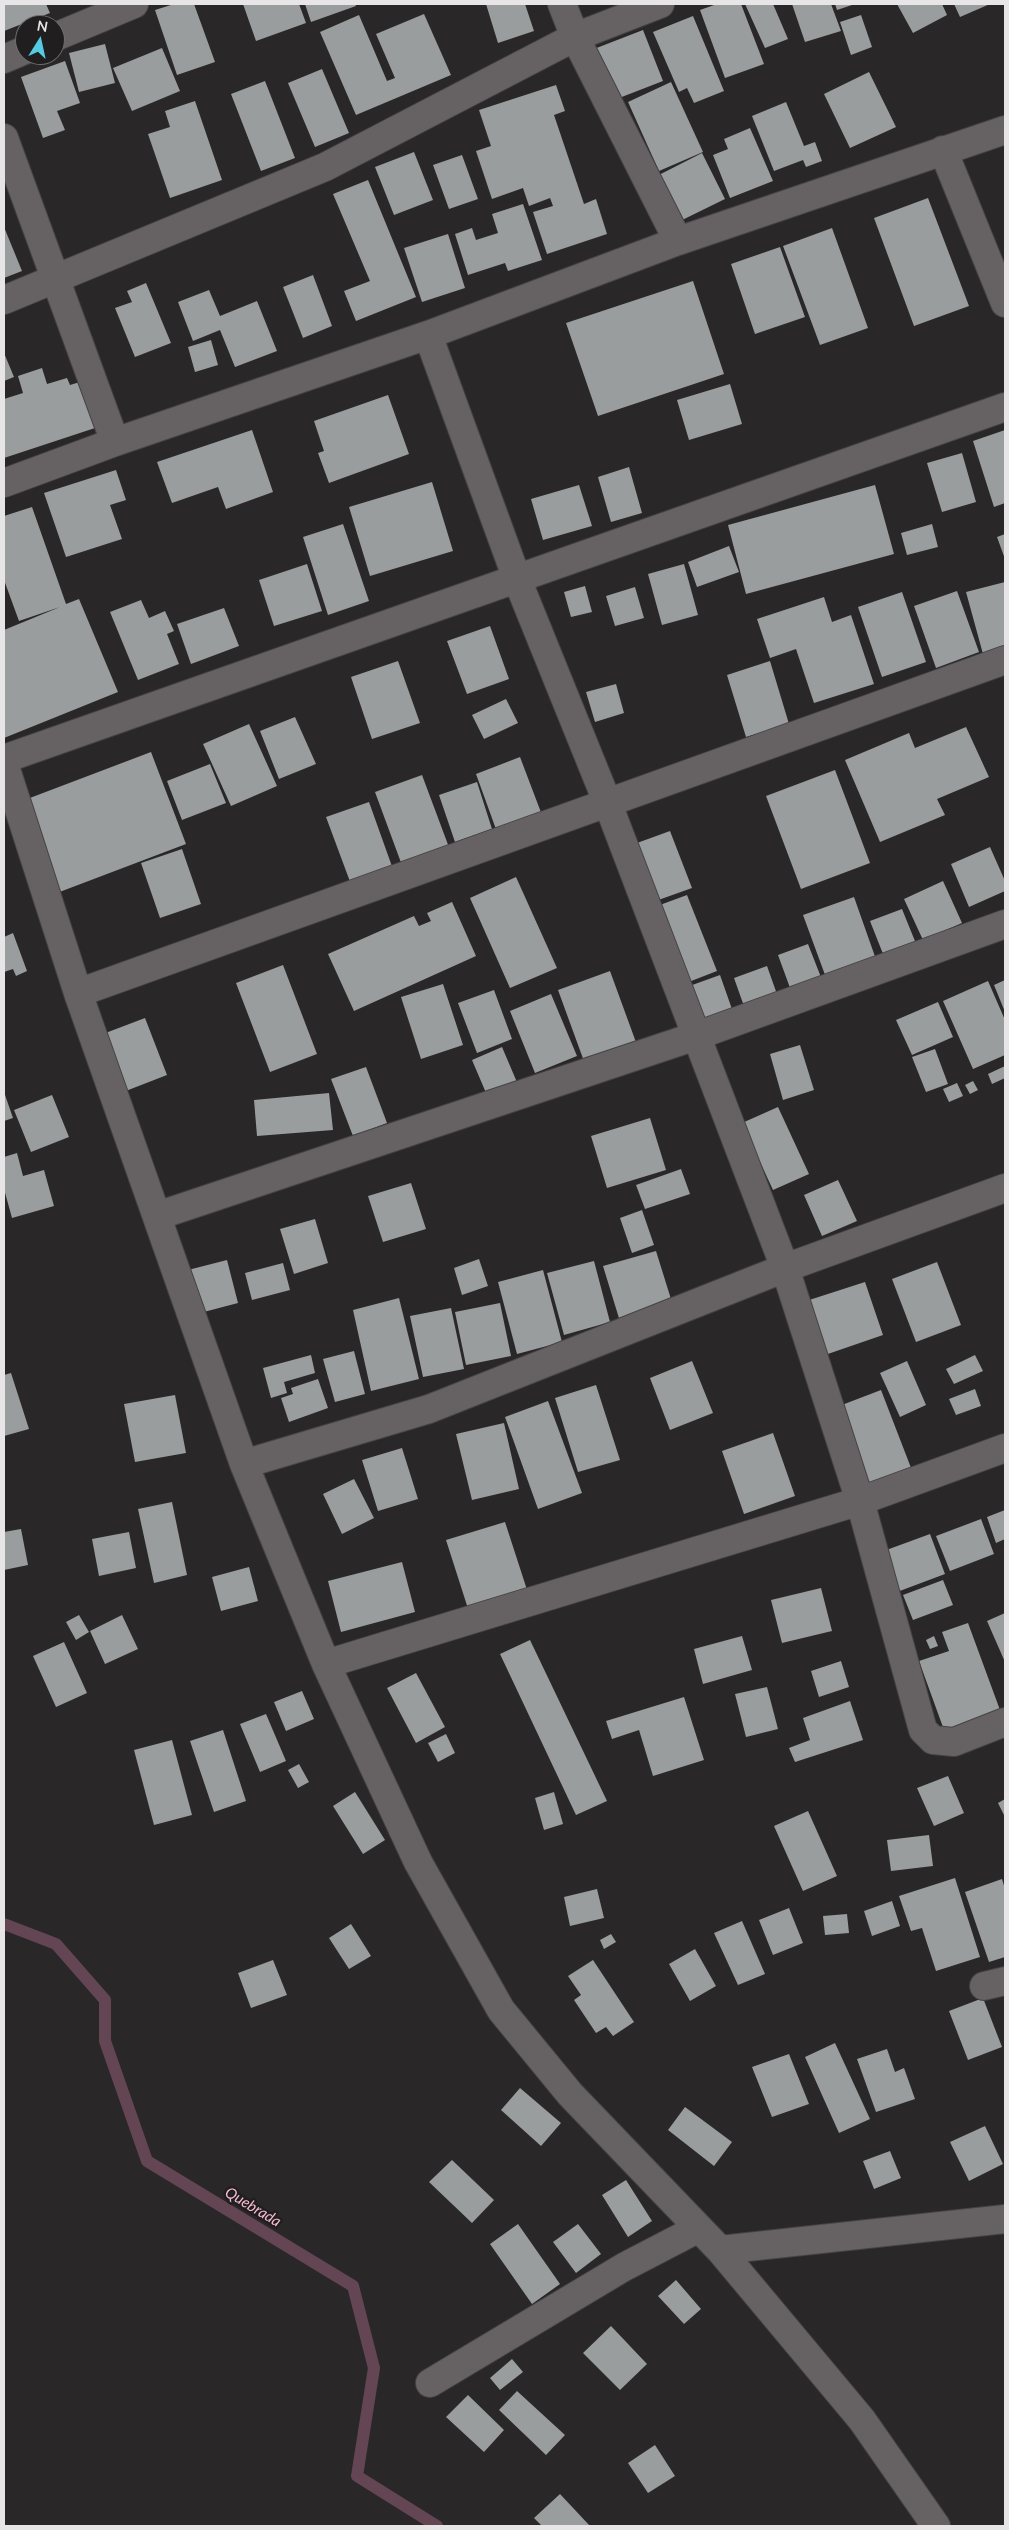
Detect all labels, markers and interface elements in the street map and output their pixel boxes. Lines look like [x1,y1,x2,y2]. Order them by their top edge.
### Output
north arrow [15,15,65,65]
text: N [36,16,49,35]
water label: Quebrada [222,2183,284,2231]

